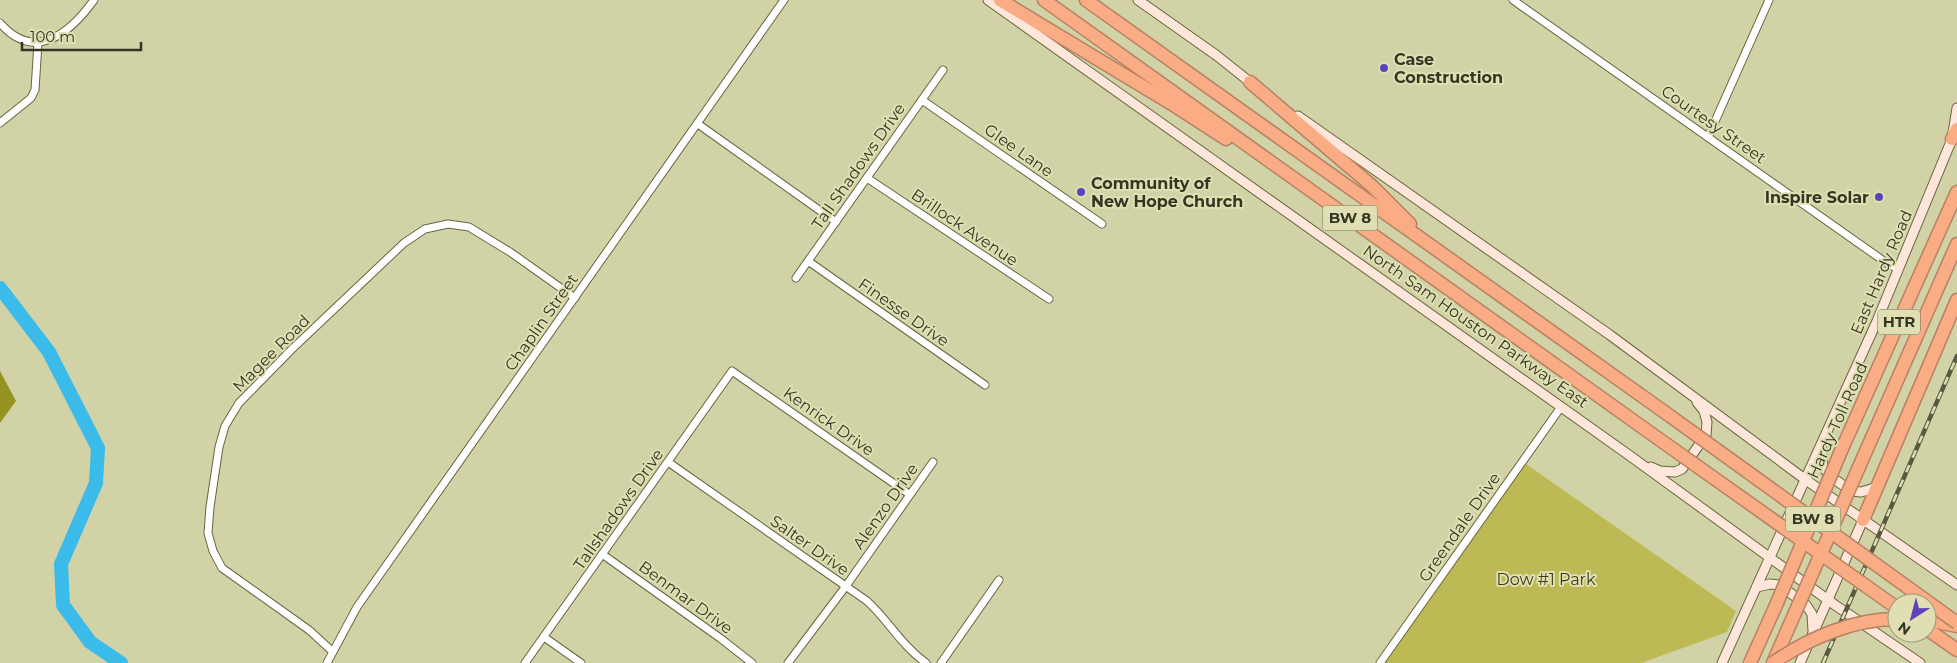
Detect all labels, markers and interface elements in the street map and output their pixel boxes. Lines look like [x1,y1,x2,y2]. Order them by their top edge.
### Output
scale bar [22,20,141,52]
text: 100 m [30,27,75,46]
place label: Case Construction [1394,50,1503,87]
marker: Case Construction [1378,62,1390,74]
street label: Courtesy Street [1658,81,1770,168]
street label: Tall Shadows Drive [808,100,909,233]
street label: Glee Lane [981,120,1057,181]
place label: Community of New Hope Church [1091,174,1243,211]
street label: Brillock Avenue [908,185,1022,270]
marker: Community of New Hope Church [1075,186,1087,198]
place label: Inspire Solar [1765,188,1869,207]
marker: Inspire Solar [1873,191,1885,203]
road number: BW 8 [1322,206,1378,230]
street label: East Hardy Road [1847,207,1916,337]
street label: North Sam Houston Parkway East [1359,241,1592,412]
street label: Chaplin Street [501,270,582,375]
street label: Finesse Drive [855,274,953,351]
road number: HTR [1878,310,1920,334]
street label: Magee Road [229,311,314,396]
street label: Hardy Toll Road [1803,359,1872,481]
street label: Kenrick Drive [780,383,878,460]
street label: Tallshadows Drive [570,445,667,573]
street label: Alenzo Drive [849,460,922,553]
street label: Greendale Drive [1415,469,1504,586]
road number: BW 8 [1786,506,1840,532]
street label: Salter Drive [767,511,853,580]
street label: Benmar Drive [635,557,736,638]
park label: Dow #1 Park [1497,570,1596,589]
north arrow [1887,593,1937,643]
text: N [1894,618,1914,639]

